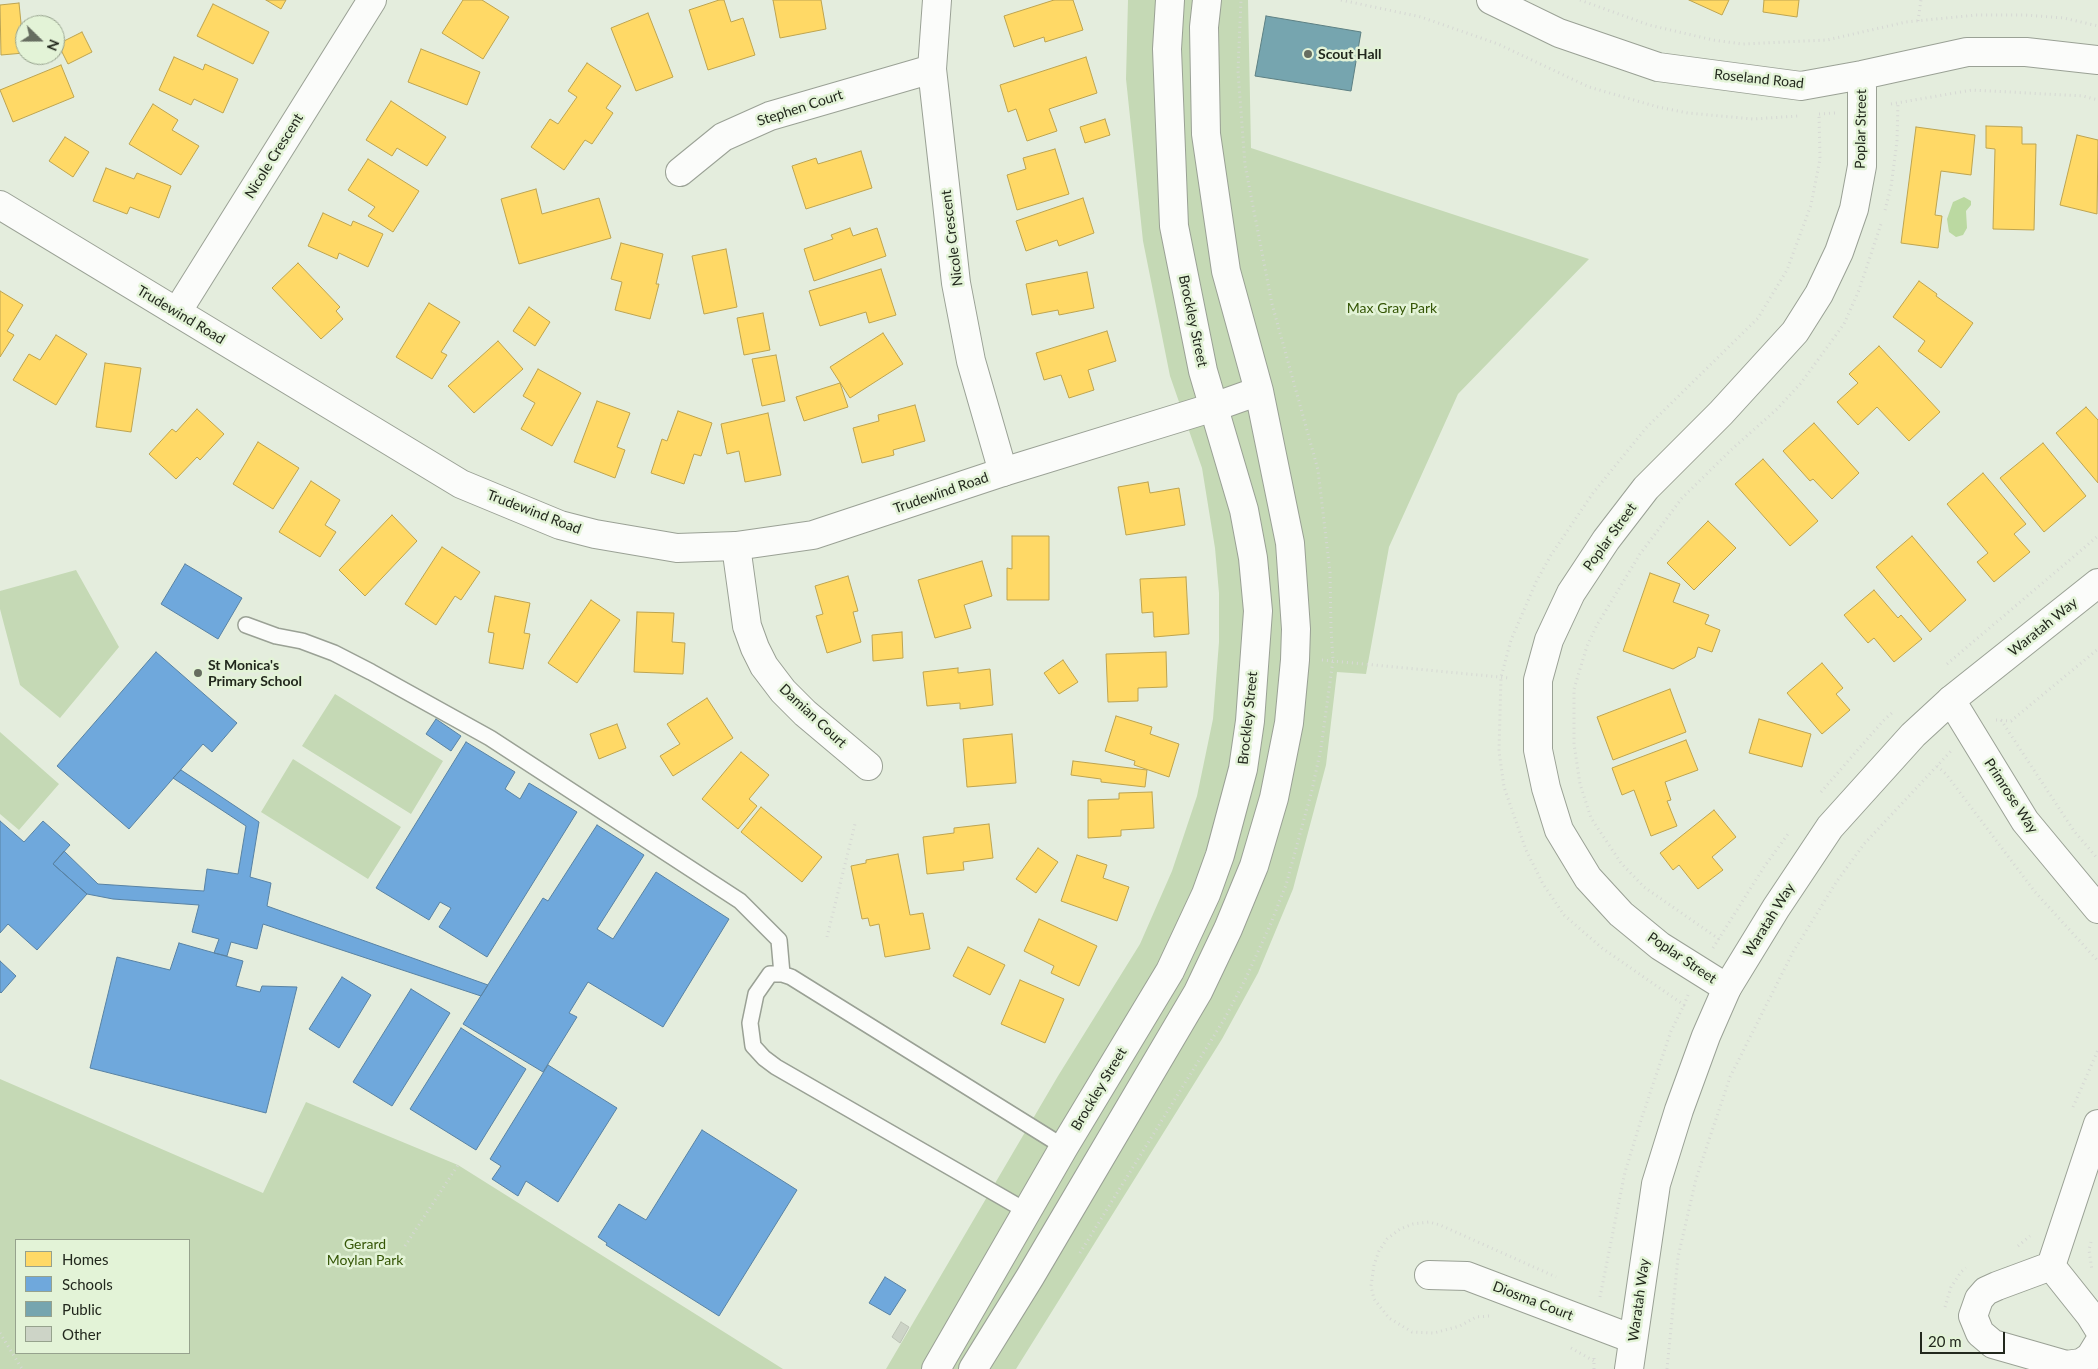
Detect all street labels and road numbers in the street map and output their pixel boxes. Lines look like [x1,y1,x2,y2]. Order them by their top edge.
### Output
street label: Roseland Road [1713,66,1805,92]
street label: Stephen Court [755,86,845,130]
street label: Poplar Street [1852,89,1870,169]
street label: Nicole Crescent [241,110,307,202]
street label: Nicole Crescent [938,189,966,287]
street label: Brockley Street [1175,273,1211,369]
street label: Trudewind Road [134,282,228,348]
street label: Trudewind Road [891,469,991,517]
street label: Trudewind Road [485,486,583,538]
street label: Poplar Street [1580,500,1640,574]
street label: Waratah Way [2005,594,2081,660]
street label: Brockley Street [1235,671,1261,765]
street label: Damian Court [776,681,850,751]
street label: Primrose Way [1981,755,2041,837]
street label: Waratah Way [1740,880,1798,960]
street label: Poplar Street [1644,929,1720,987]
street label: Brockley Street [1068,1045,1130,1133]
street label: Waratah Way [1625,1257,1653,1343]
street label: Diosma Court [1490,1278,1576,1324]

